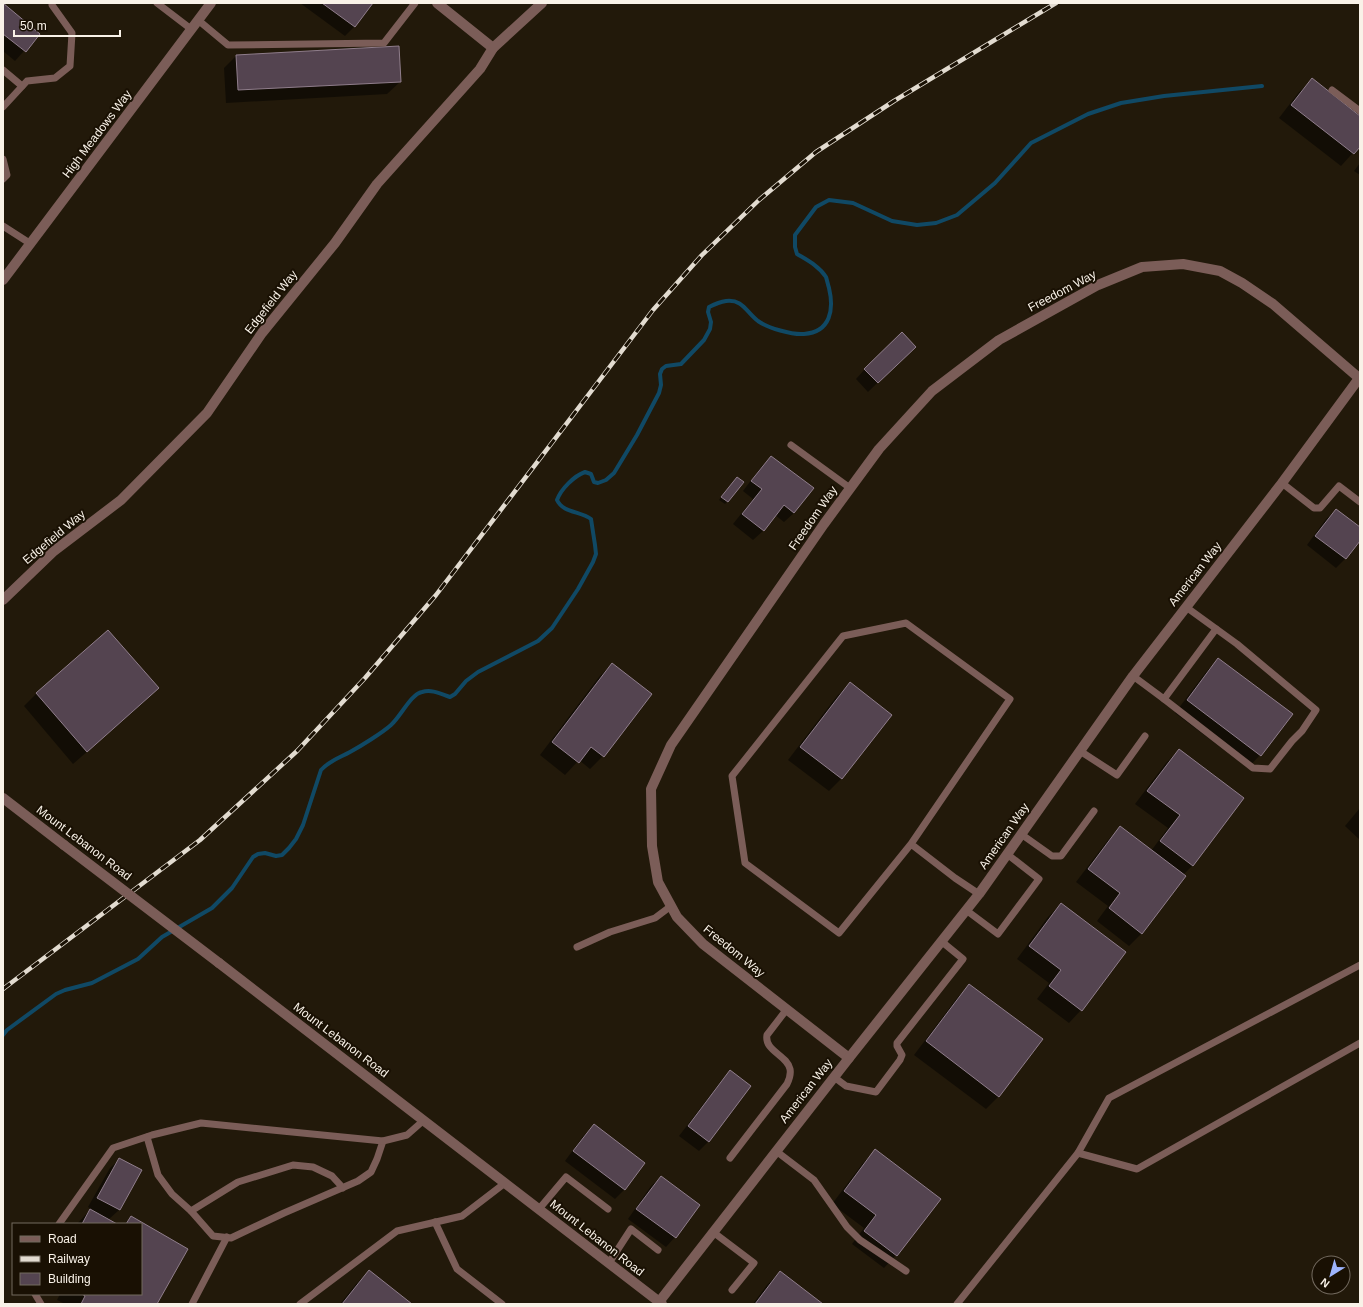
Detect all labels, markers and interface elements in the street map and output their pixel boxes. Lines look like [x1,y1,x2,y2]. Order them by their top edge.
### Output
scale bar [14,12,120,38]
text: 50 m [20,19,47,33]
street label: High Meadows Way [59,87,135,181]
street label: Edgefield Way [242,267,300,337]
street label: Freedom Way [1026,267,1098,315]
street label: Freedom Way [786,483,840,553]
street label: Edgefield Way [20,507,88,567]
street label: American Way [1166,539,1224,609]
street label: American Way [976,800,1032,872]
street label: Mount Lebanon Road [34,803,134,883]
street label: Freedom Way [700,922,768,980]
street label: Mount Lebanon Road [291,1000,391,1080]
street label: American Way [777,1056,835,1126]
street label: Mount Lebanon Road [547,1197,647,1279]
legend [12,1223,142,1295]
text: Road [48,1232,77,1246]
text: Railway [48,1252,90,1266]
north arrow [1311,1255,1351,1295]
text: Building [48,1272,91,1286]
text: N [1318,1276,1332,1290]

